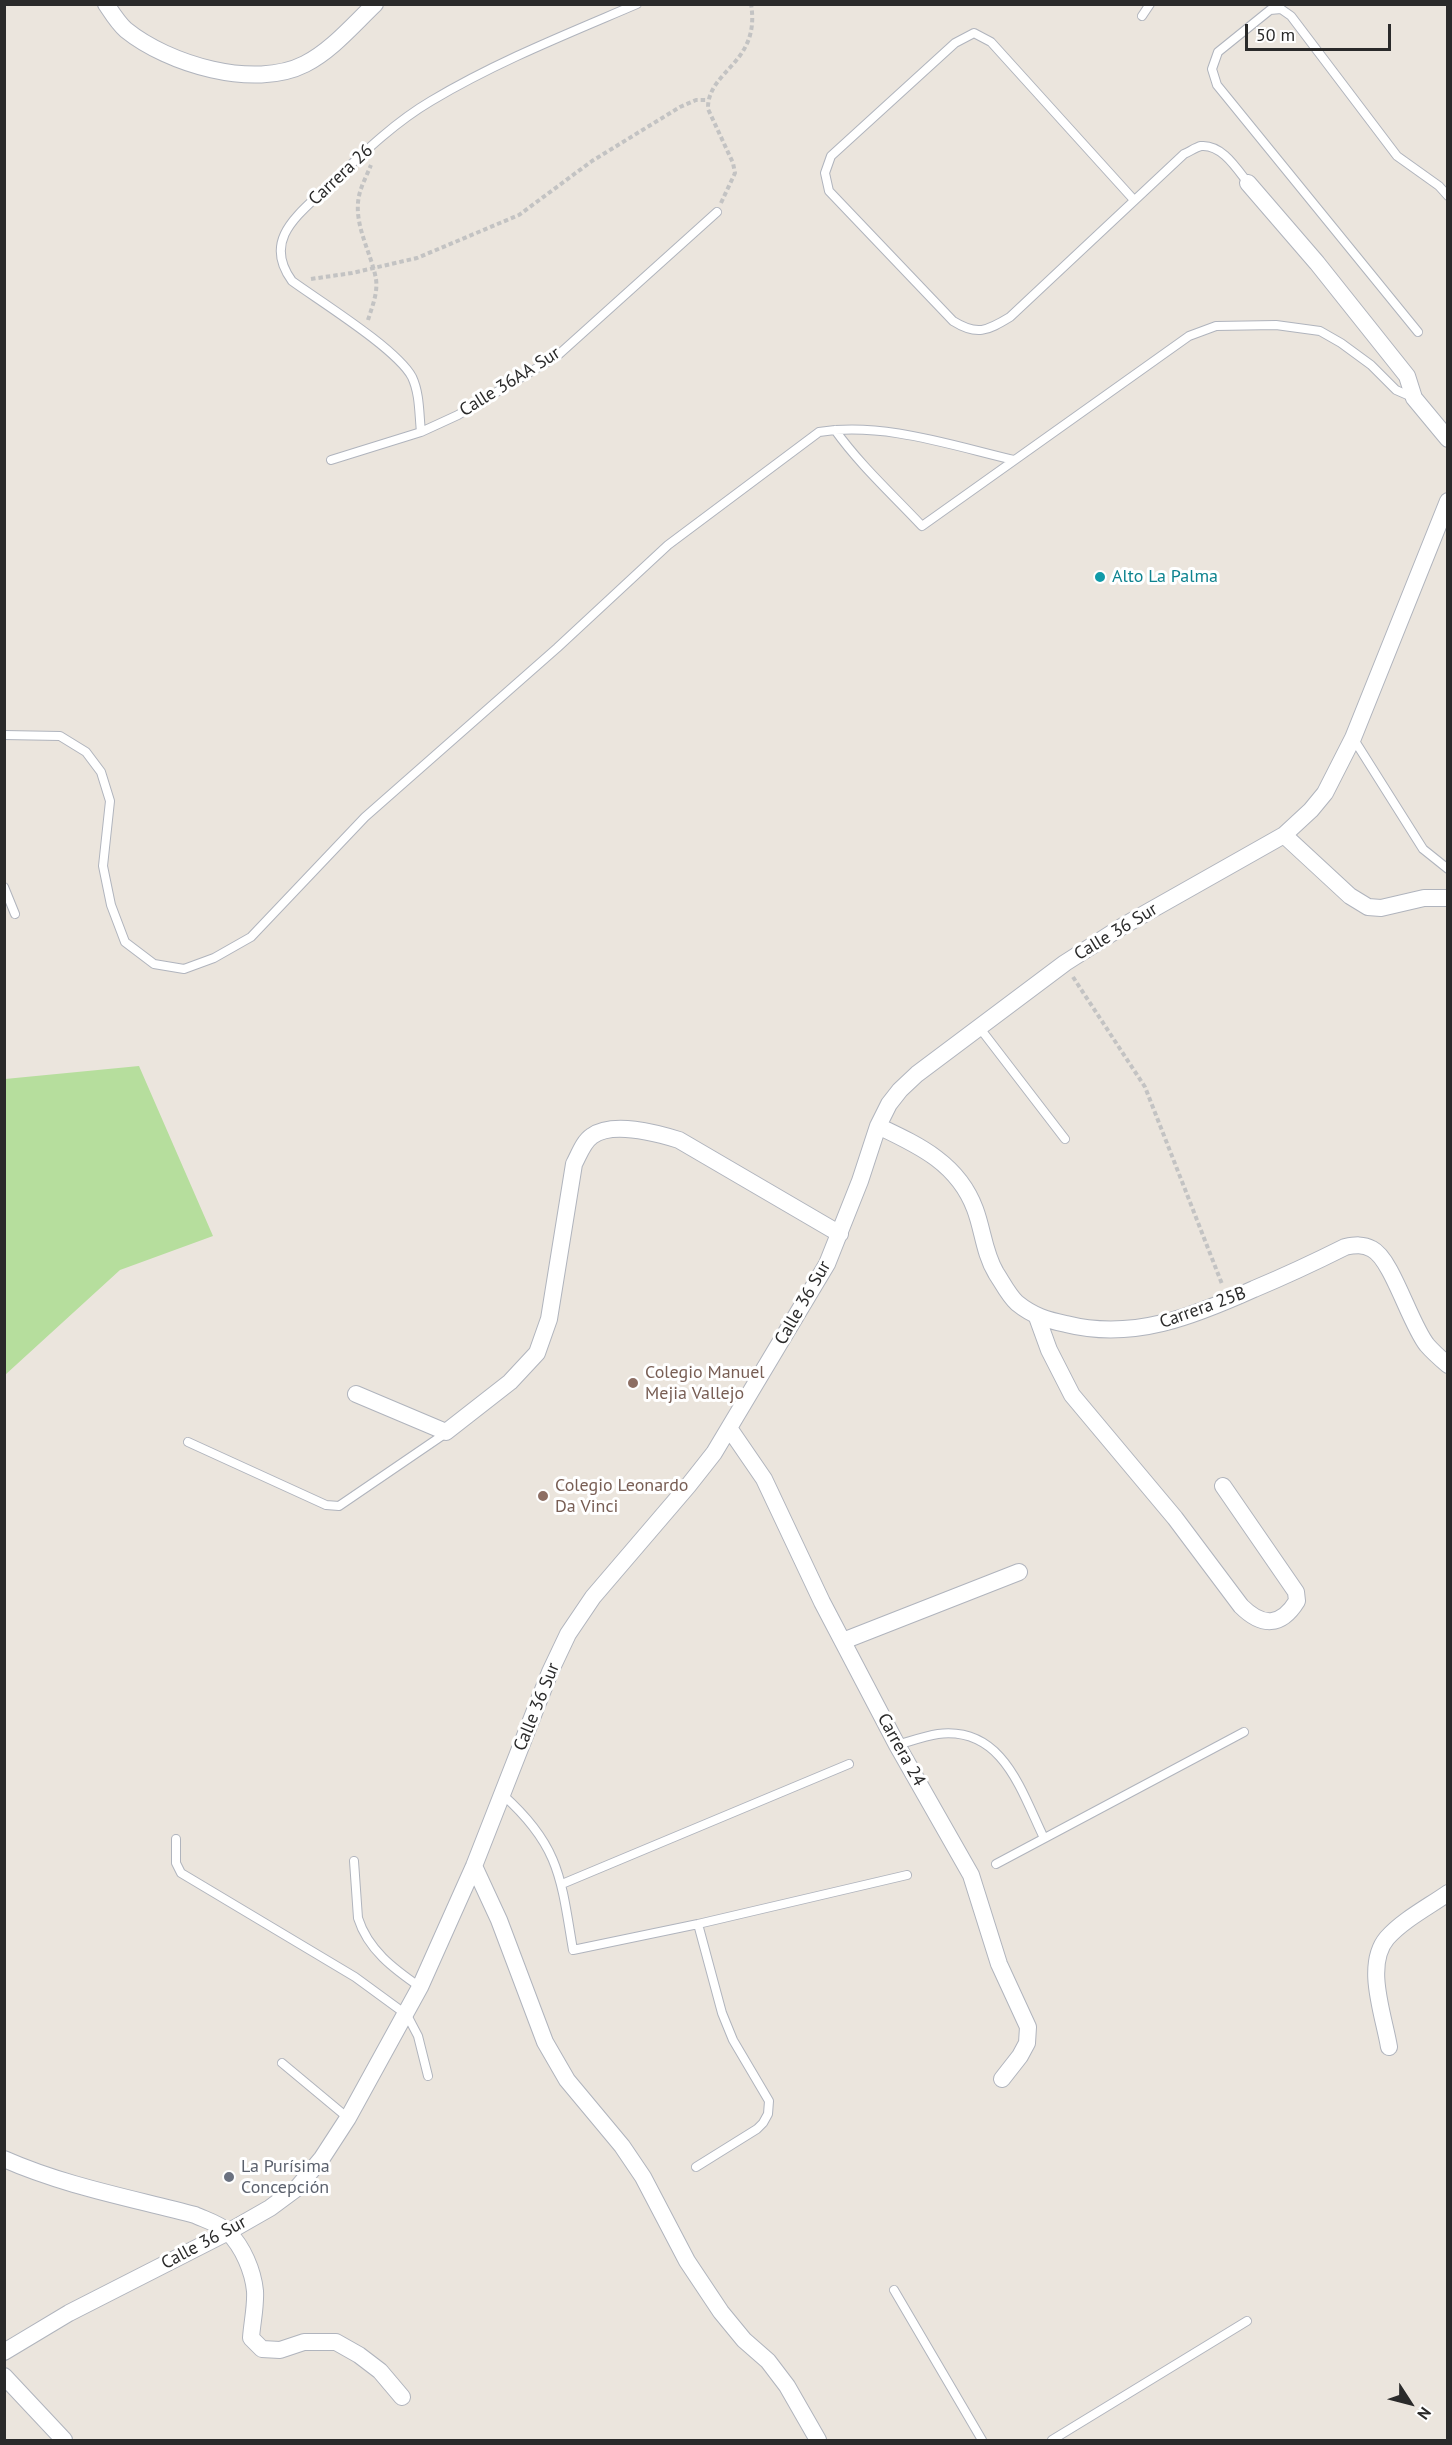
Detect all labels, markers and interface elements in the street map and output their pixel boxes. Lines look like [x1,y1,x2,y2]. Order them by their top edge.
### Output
scale bar [1248,12,1394,50]
text: 50 m [1256,23,1295,46]
street label: Carrera 26 [304,140,378,210]
street label: Calle 36AA Sur [456,343,564,421]
place label: Alto La Palma [1112,566,1218,588]
marker: Alto La Palma [1093,570,1107,584]
street label: Calle 36 Sur [1071,899,1161,965]
street label: Calle 36 Sur [770,1257,836,1349]
street label: Carrera 25B [1157,1282,1249,1334]
place label: Colegio Manuel Mejia Vallejo [645,1362,765,1404]
marker: Colegio Manuel Mejia Vallejo [626,1376,640,1390]
place label: Colegio Leonardo Da Vinci [555,1475,689,1518]
marker: Colegio Leonardo Da Vinci [536,1489,550,1503]
street label: Calle 36 Sur [510,1660,564,1754]
street label: Carrera 24 [872,1710,930,1790]
place label: La Purísima Concepción [241,2156,330,2198]
marker: La Purísima Concepción [222,2170,236,2184]
street label: Calle 36 Sur [158,2212,250,2274]
north arrow [1380,2373,1440,2433]
text: N [1413,2403,1436,2424]

